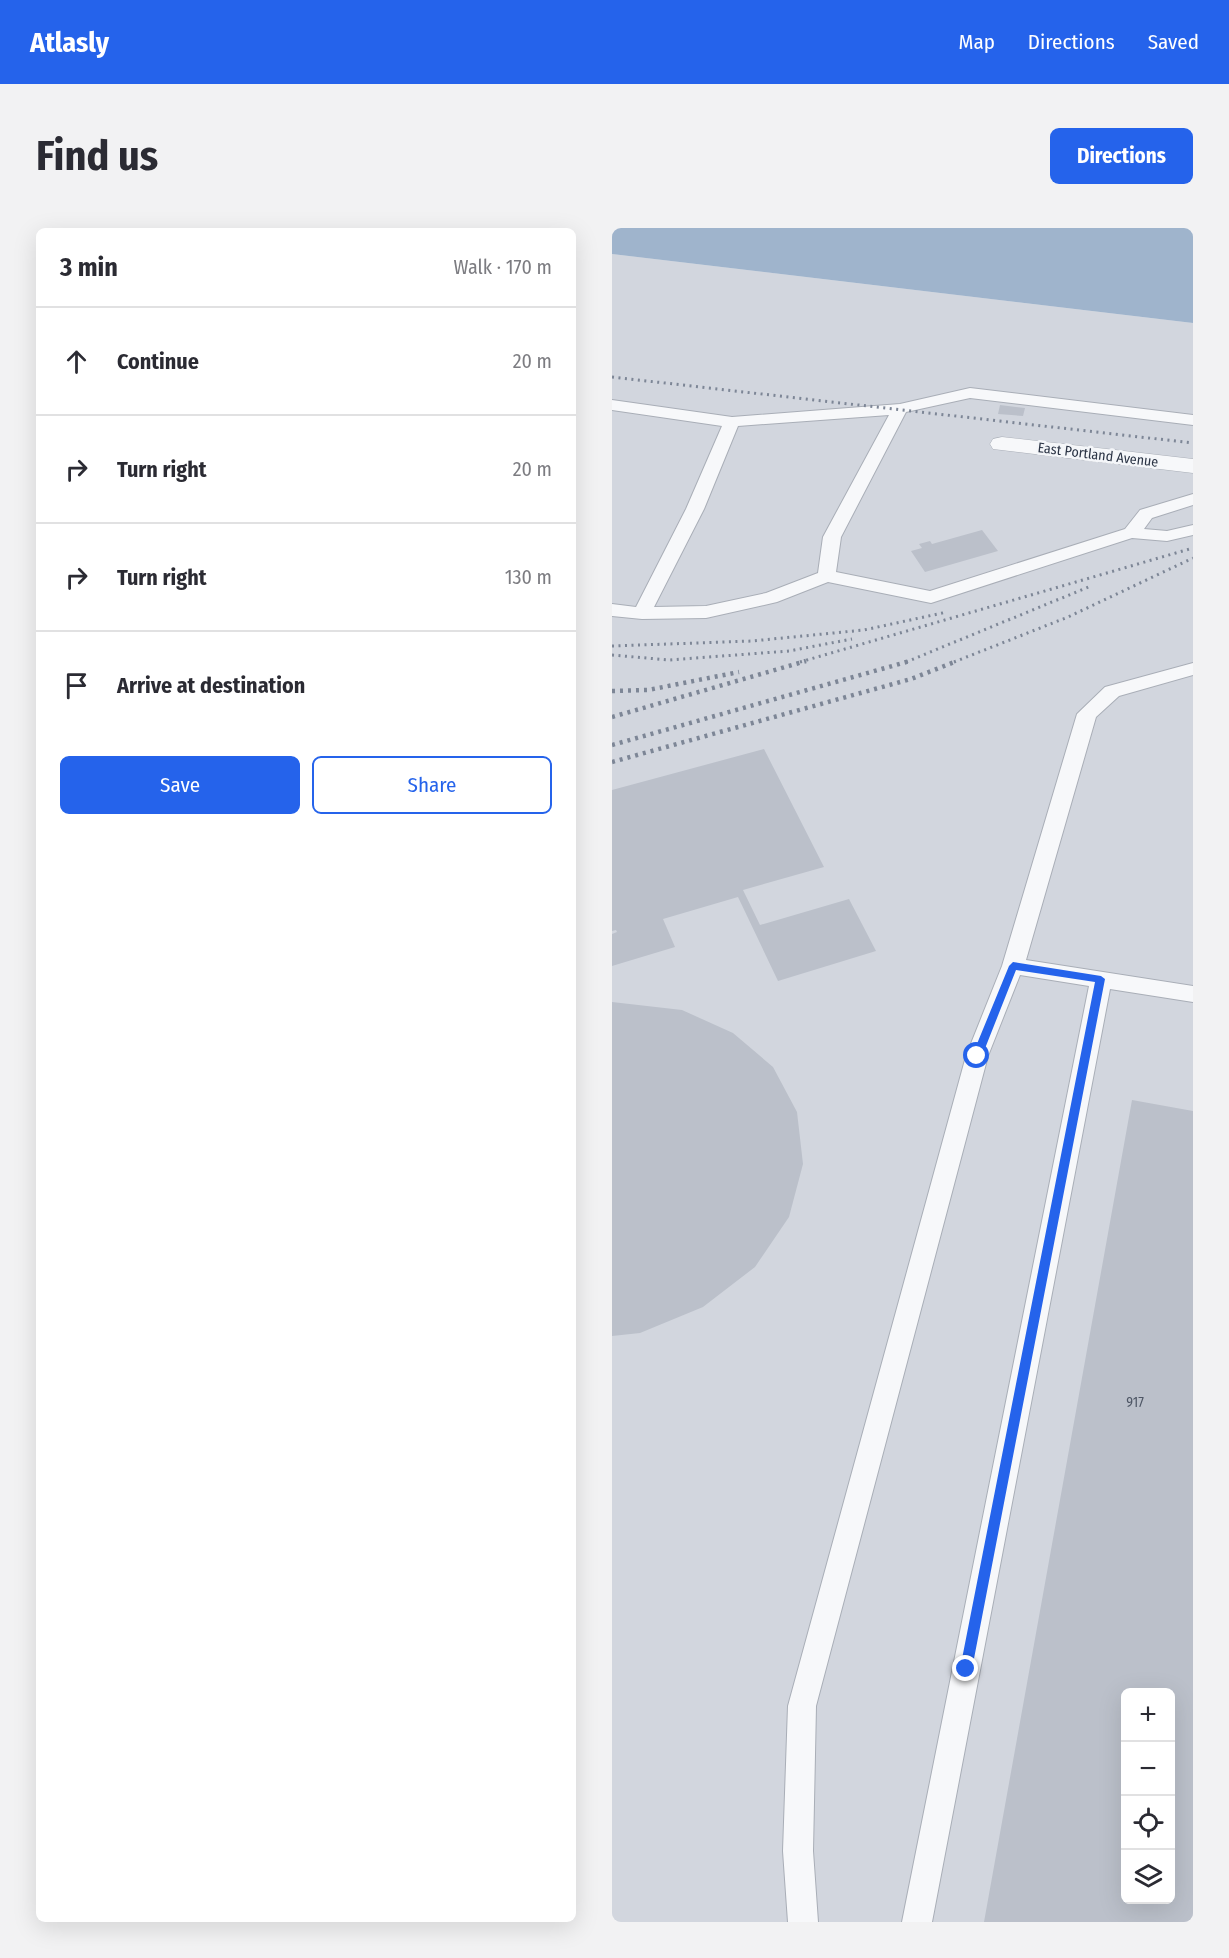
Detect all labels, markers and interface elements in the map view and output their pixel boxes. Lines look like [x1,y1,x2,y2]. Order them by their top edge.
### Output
text: Atlasly [30,26,109,59]
text: Map [958,29,995,55]
text: Directions [1028,29,1115,55]
text: Saved [1148,29,1199,55]
button: Directions [1050,128,1193,184]
text: Find us [36,131,158,181]
text: 3 min [60,252,118,283]
text: Walk · 170 m [454,255,552,279]
icon: ahead [60,345,93,378]
text: Continue [117,348,199,375]
text: 20 m [513,349,552,373]
street label: East Portland Avenue [1037,439,1159,471]
icon: right [60,453,93,486]
text: Turn right [117,456,206,483]
text: 20 m [513,457,552,481]
icon: right [60,561,93,594]
text: Turn right [117,564,206,591]
text: 130 m [505,565,552,589]
icon: arrive [60,669,93,702]
text: Arrive at destination [117,672,305,699]
button: Save [60,756,300,814]
button: Share [312,756,552,814]
route start [963,1042,989,1068]
house number: 917 [1126,1394,1144,1411]
route end [952,1655,978,1681]
map controls [1121,1688,1175,1904]
button: + [1121,1688,1175,1742]
button: − [1121,1742,1175,1796]
button: locate [1121,1796,1175,1850]
button: layers [1121,1850,1175,1904]

